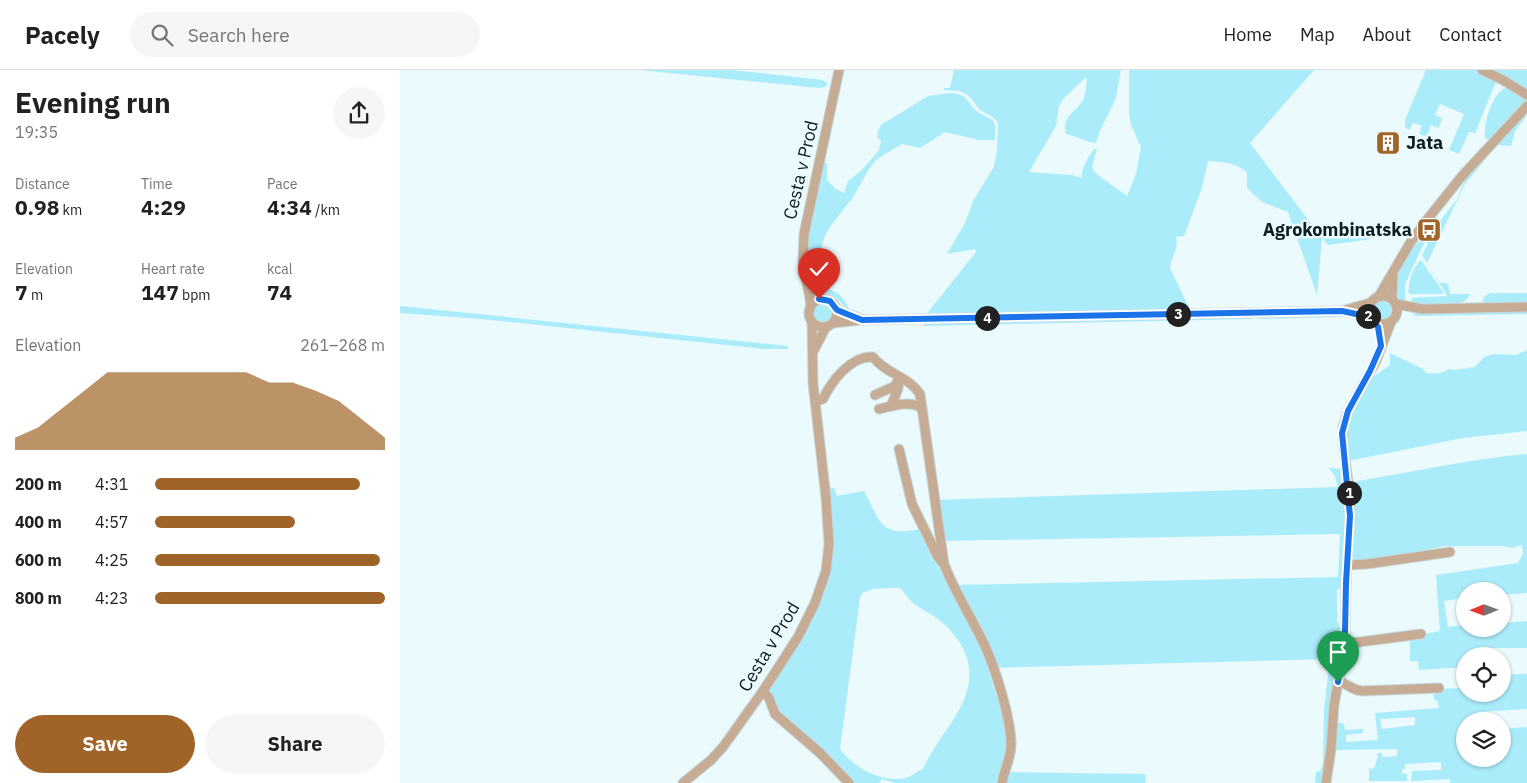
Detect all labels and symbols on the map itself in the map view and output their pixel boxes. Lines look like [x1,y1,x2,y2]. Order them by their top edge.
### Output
street label: Cesta v Prod [778,118,823,222]
building icon: Jata [1375,130,1401,156]
place label: Jata [1406,131,1443,154]
bus stop icon: Agrokombinatska [1416,217,1442,243]
place label: Agrokombinatska [1263,218,1412,241]
pin [798,248,840,299]
pin: 3 [1166,302,1190,326]
pin: 2 [1356,304,1380,328]
pin: 4 [974,306,1000,330]
pin: 1 [1336,480,1362,506]
north arrow [1456,582,1511,638]
street label: Cesta v Prod [733,598,804,696]
pin [1317,631,1359,682]

